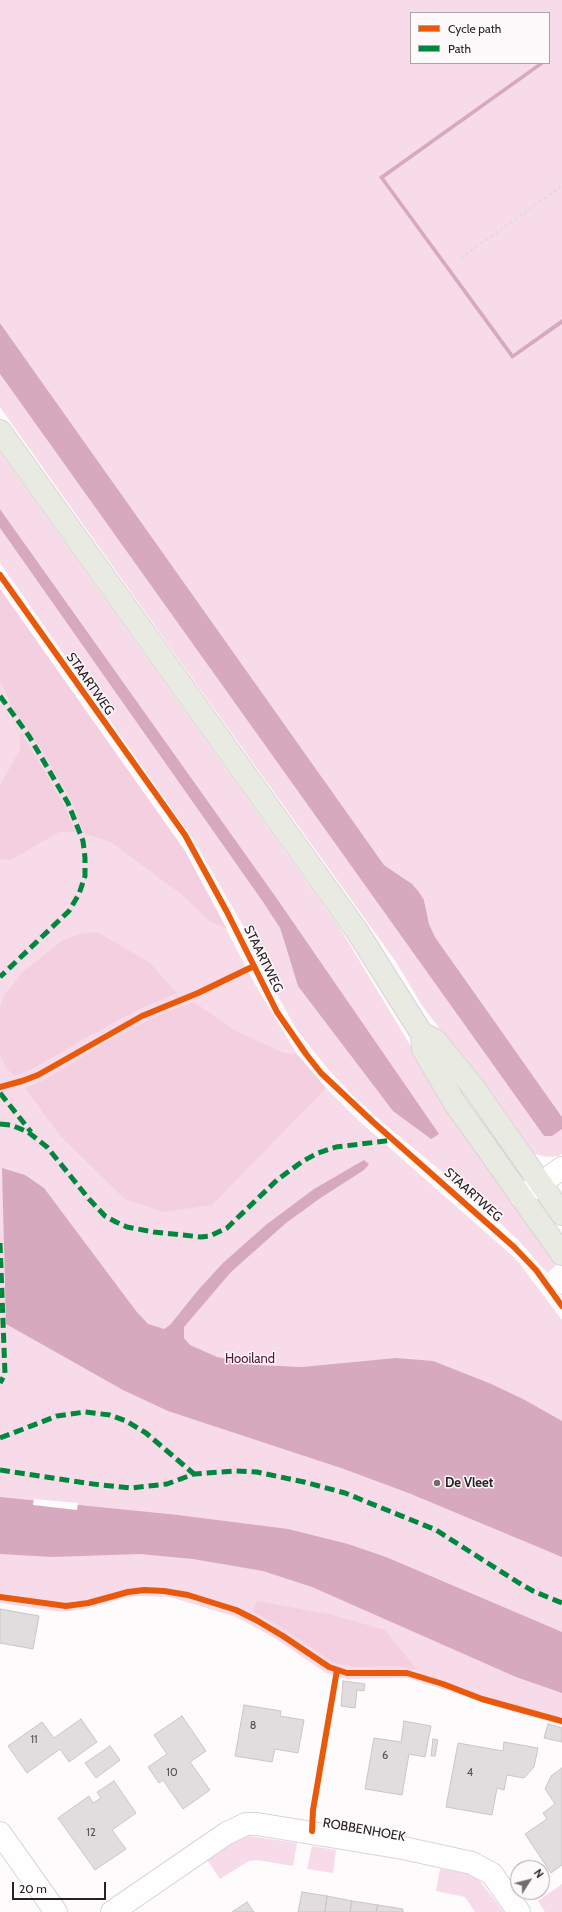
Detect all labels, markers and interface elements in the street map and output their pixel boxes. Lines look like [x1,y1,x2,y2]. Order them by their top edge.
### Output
legend [410,12,550,64]
text: Cycle path [448,21,501,36]
text: Path [448,41,471,56]
street label: STAARTWEG [63,650,117,718]
street label: STAARTWEG [240,923,286,995]
street label: STAARTWEG [441,1165,505,1225]
park label: Hooiland [225,1351,275,1367]
place label: De Vleet [445,1475,493,1491]
marker: De Vleet [432,1478,442,1488]
house number: 8 [250,1719,256,1733]
house number: 11 [30,1733,38,1747]
house number: 6 [382,1749,388,1763]
house number: 10 [166,1766,178,1780]
house number: 4 [467,1766,473,1780]
street label: ROBBENHOEK [322,1815,406,1845]
house number: 12 [86,1826,96,1840]
north arrow [510,1860,550,1900]
text: N [531,1866,547,1881]
scale bar [14,1874,108,1900]
text: 20 m [19,1881,47,1896]

